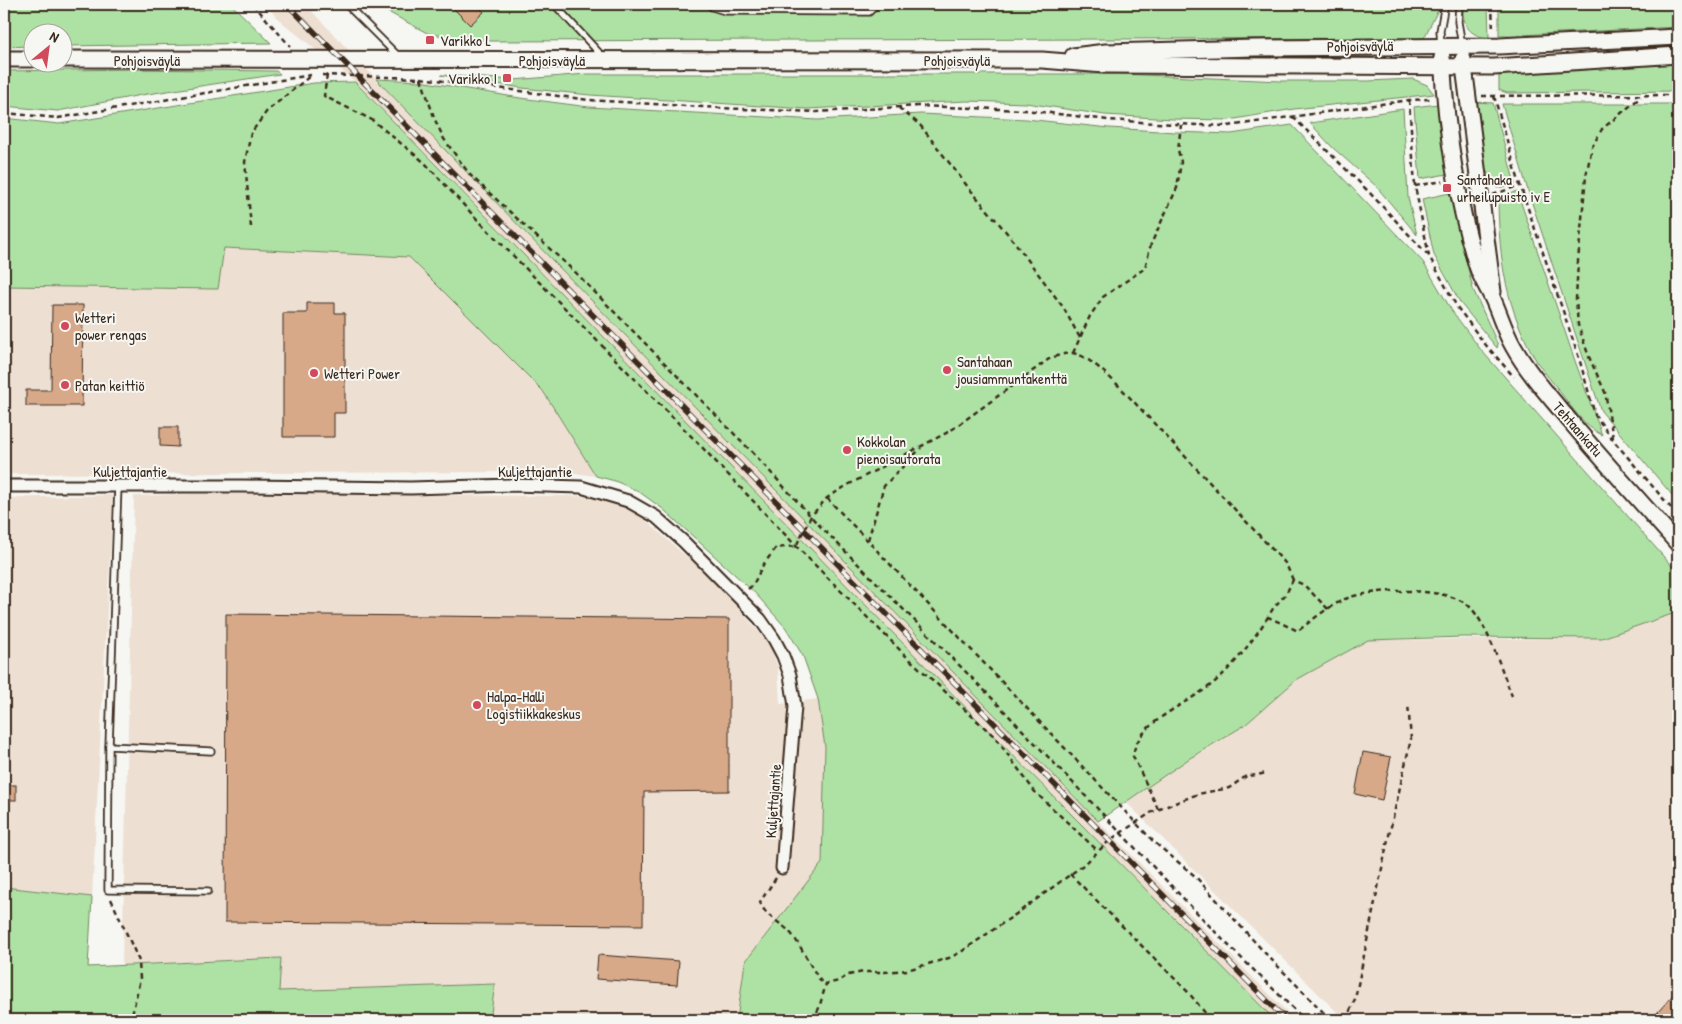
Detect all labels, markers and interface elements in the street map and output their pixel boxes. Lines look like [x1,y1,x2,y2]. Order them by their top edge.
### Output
north arrow [22,22,72,72]
text: N [47,26,63,47]
place label: Varikko L [440,30,491,51]
marker: Varikko L [424,34,436,46]
street label: Pohjoisväylä [1327,35,1393,57]
street label: Pohjoisväylä [114,50,180,71]
street label: Pohjoisväylä [519,50,585,71]
street label: Pohjoisväylä [924,50,990,71]
place label: Varikko I [448,68,497,89]
marker: Varikko I [501,72,513,84]
place label: Santahaka urheilupuisto iv E [1457,169,1550,207]
marker: Santahaka urheilupuisto iv E [1441,182,1453,194]
place label: Wetteri power rengas [75,307,147,345]
marker: Wetteri power rengas [59,320,71,332]
place label: Santahaan jousiammuntakenttä [955,351,1067,389]
place label: Wetteri Power [324,363,400,384]
marker: Santahaan jousiammuntakenttä [941,364,953,376]
marker: Wetteri Power [308,367,320,379]
place label: Patan keittiö [75,375,145,396]
marker: Patan keittiö [59,379,71,391]
street label: Tehtaankatu [1548,397,1608,461]
place label: Kokkolan pienoisautorata [857,431,941,469]
marker: Kokkolan pienoisautorata [841,444,853,456]
street label: Kuljettajantie [93,461,167,482]
street label: Kuljettajantie [498,461,572,482]
place label: Halpa-Halli Logistiikkakeskus [487,686,581,724]
marker: Halpa-Halli Logistiikkakeskus [471,699,483,711]
street label: Kuljettajantie [760,763,786,839]

